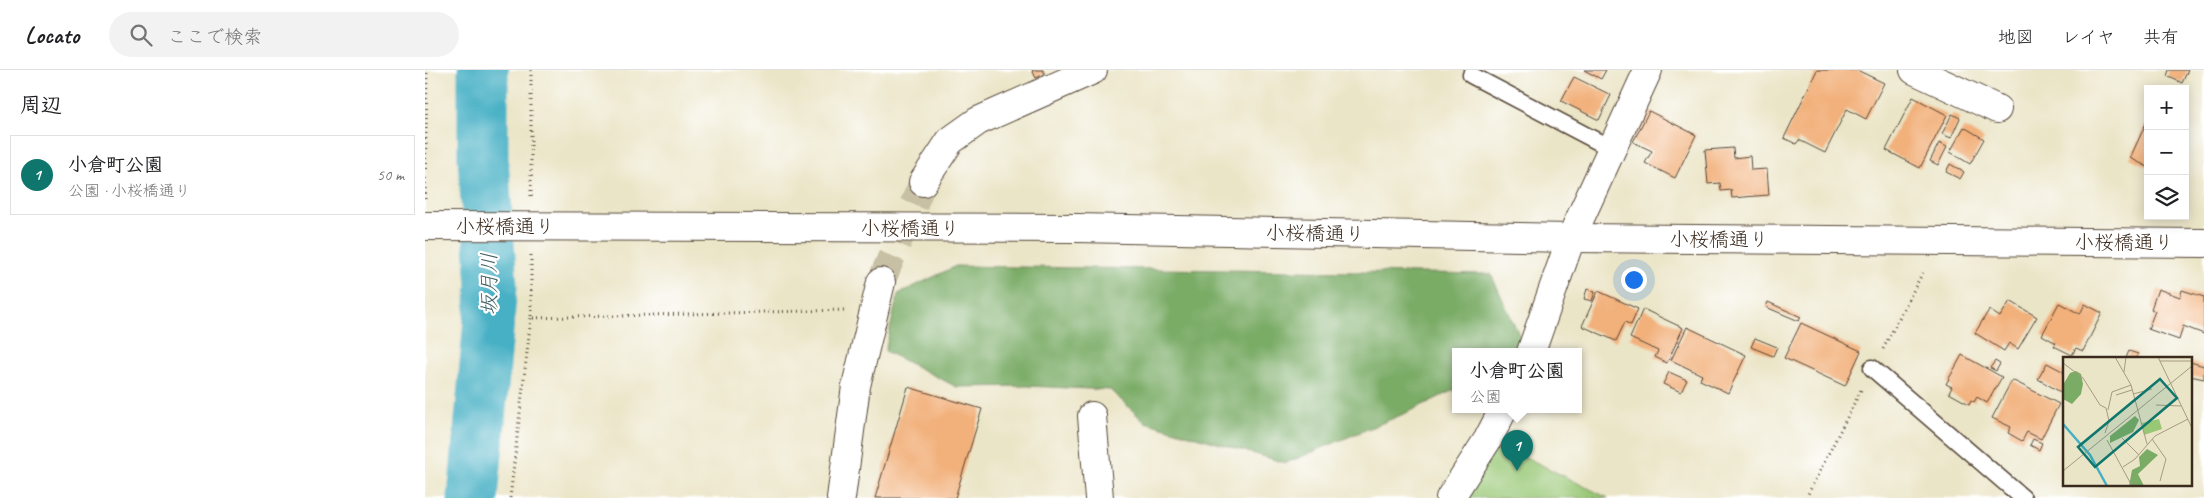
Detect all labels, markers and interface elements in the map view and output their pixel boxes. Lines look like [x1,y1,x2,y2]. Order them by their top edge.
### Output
search box [109,12,459,57]
text: Locato [25,20,79,50]
icon: search [127,21,155,49]
text: ここで検索 [167,25,262,49]
text: 地図 [1998,26,2034,48]
text: レイヤ [2062,26,2115,48]
text: 共有 [2143,26,2179,48]
map controls [2144,85,2189,220]
button: + [2144,85,2189,130]
text: 周辺 [20,92,62,118]
button: − [2144,130,2189,175]
text: 小倉町公園 [68,153,163,177]
text: 1 [33,165,41,185]
text: 50 m [377,165,404,185]
button: layers [2144,175,2189,220]
text: 公園 · 小桜橋通り [68,181,191,201]
street label: 小桜橋通り [455,214,555,239]
street label: 小桜橋通り [860,216,960,241]
street label: 小桜橋通り [1265,220,1365,247]
street label: 小桜橋通り [1669,227,1769,252]
street label: 小桜橋通り [2074,230,2174,255]
water label: 坂月川 [476,253,502,316]
your location [1621,267,1647,293]
popup [1452,348,1582,413]
inset map [2063,357,2191,486]
text: 小倉町公園 [1469,359,1565,383]
text: 公園 [1469,387,1502,407]
pin: 1 [1501,430,1533,471]

